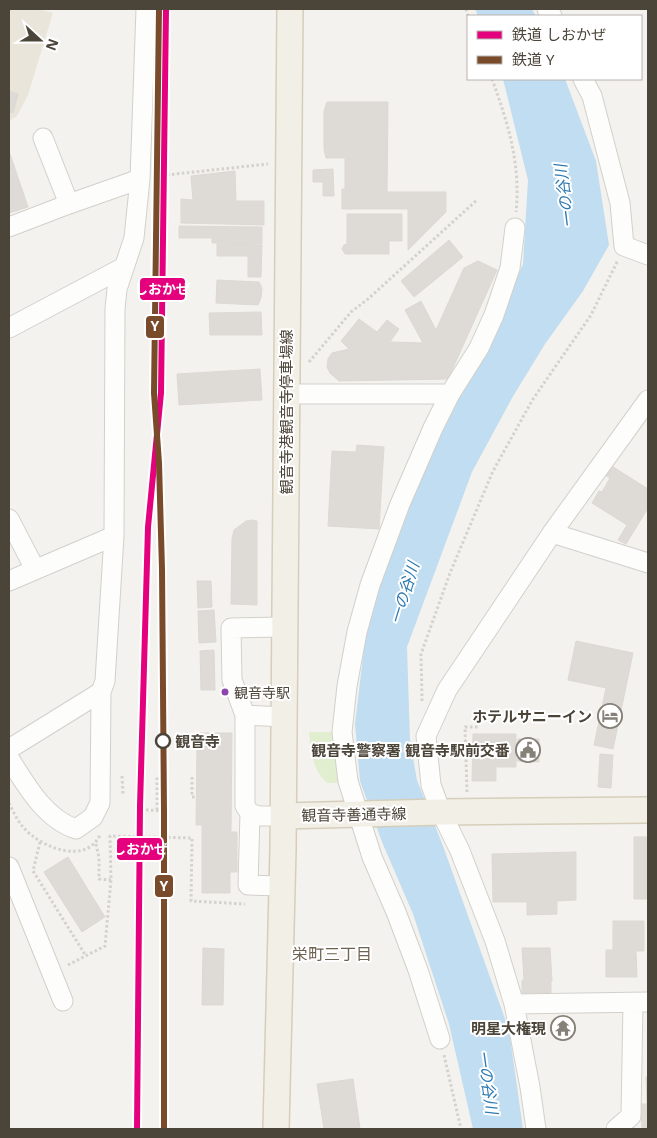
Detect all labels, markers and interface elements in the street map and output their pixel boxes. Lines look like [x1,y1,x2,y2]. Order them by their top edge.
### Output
north arrow [15,15,65,65]
legend [467,15,642,80]
text: 鉄道 しおかぜ [512,24,606,44]
text: N [42,36,64,54]
text: 鉄道 Y [512,49,555,69]
water label: 一の谷川 [549,161,579,229]
line badge: しおかぜ [139,277,186,301]
text: しおかぜ [134,279,190,298]
line badge: Y [145,315,165,339]
text: Y [151,316,160,335]
street label: 観音寺港観音寺停車場線 [276,329,296,495]
water label: 一の谷川 [384,557,424,627]
place label: 観音寺駅 [234,683,290,702]
marker: 観音寺駅 [220,687,230,697]
hotel icon: ホテルサニーイン [597,703,623,729]
place label: ホテルサニーイン [472,706,592,726]
place label: 観音寺 [175,731,220,751]
marker: 観音寺 [155,733,171,749]
public building icon: 観音寺警察署 観音寺駅前交番 [515,737,541,763]
place label: 観音寺警察署 観音寺駅前交番 [311,740,510,760]
street label: 観音寺善通寺線 [301,803,407,825]
line badge: しおかぜ [116,837,163,861]
text: しおかぜ [112,839,168,858]
line badge: Y [154,874,174,898]
text: Y [160,876,169,895]
district label: 栄町三丁目 [292,943,372,965]
temple icon: 明星大権現 [550,1015,576,1041]
place label: 明星大権現 [471,1018,546,1038]
water label: 一の谷川 [473,1049,504,1117]

